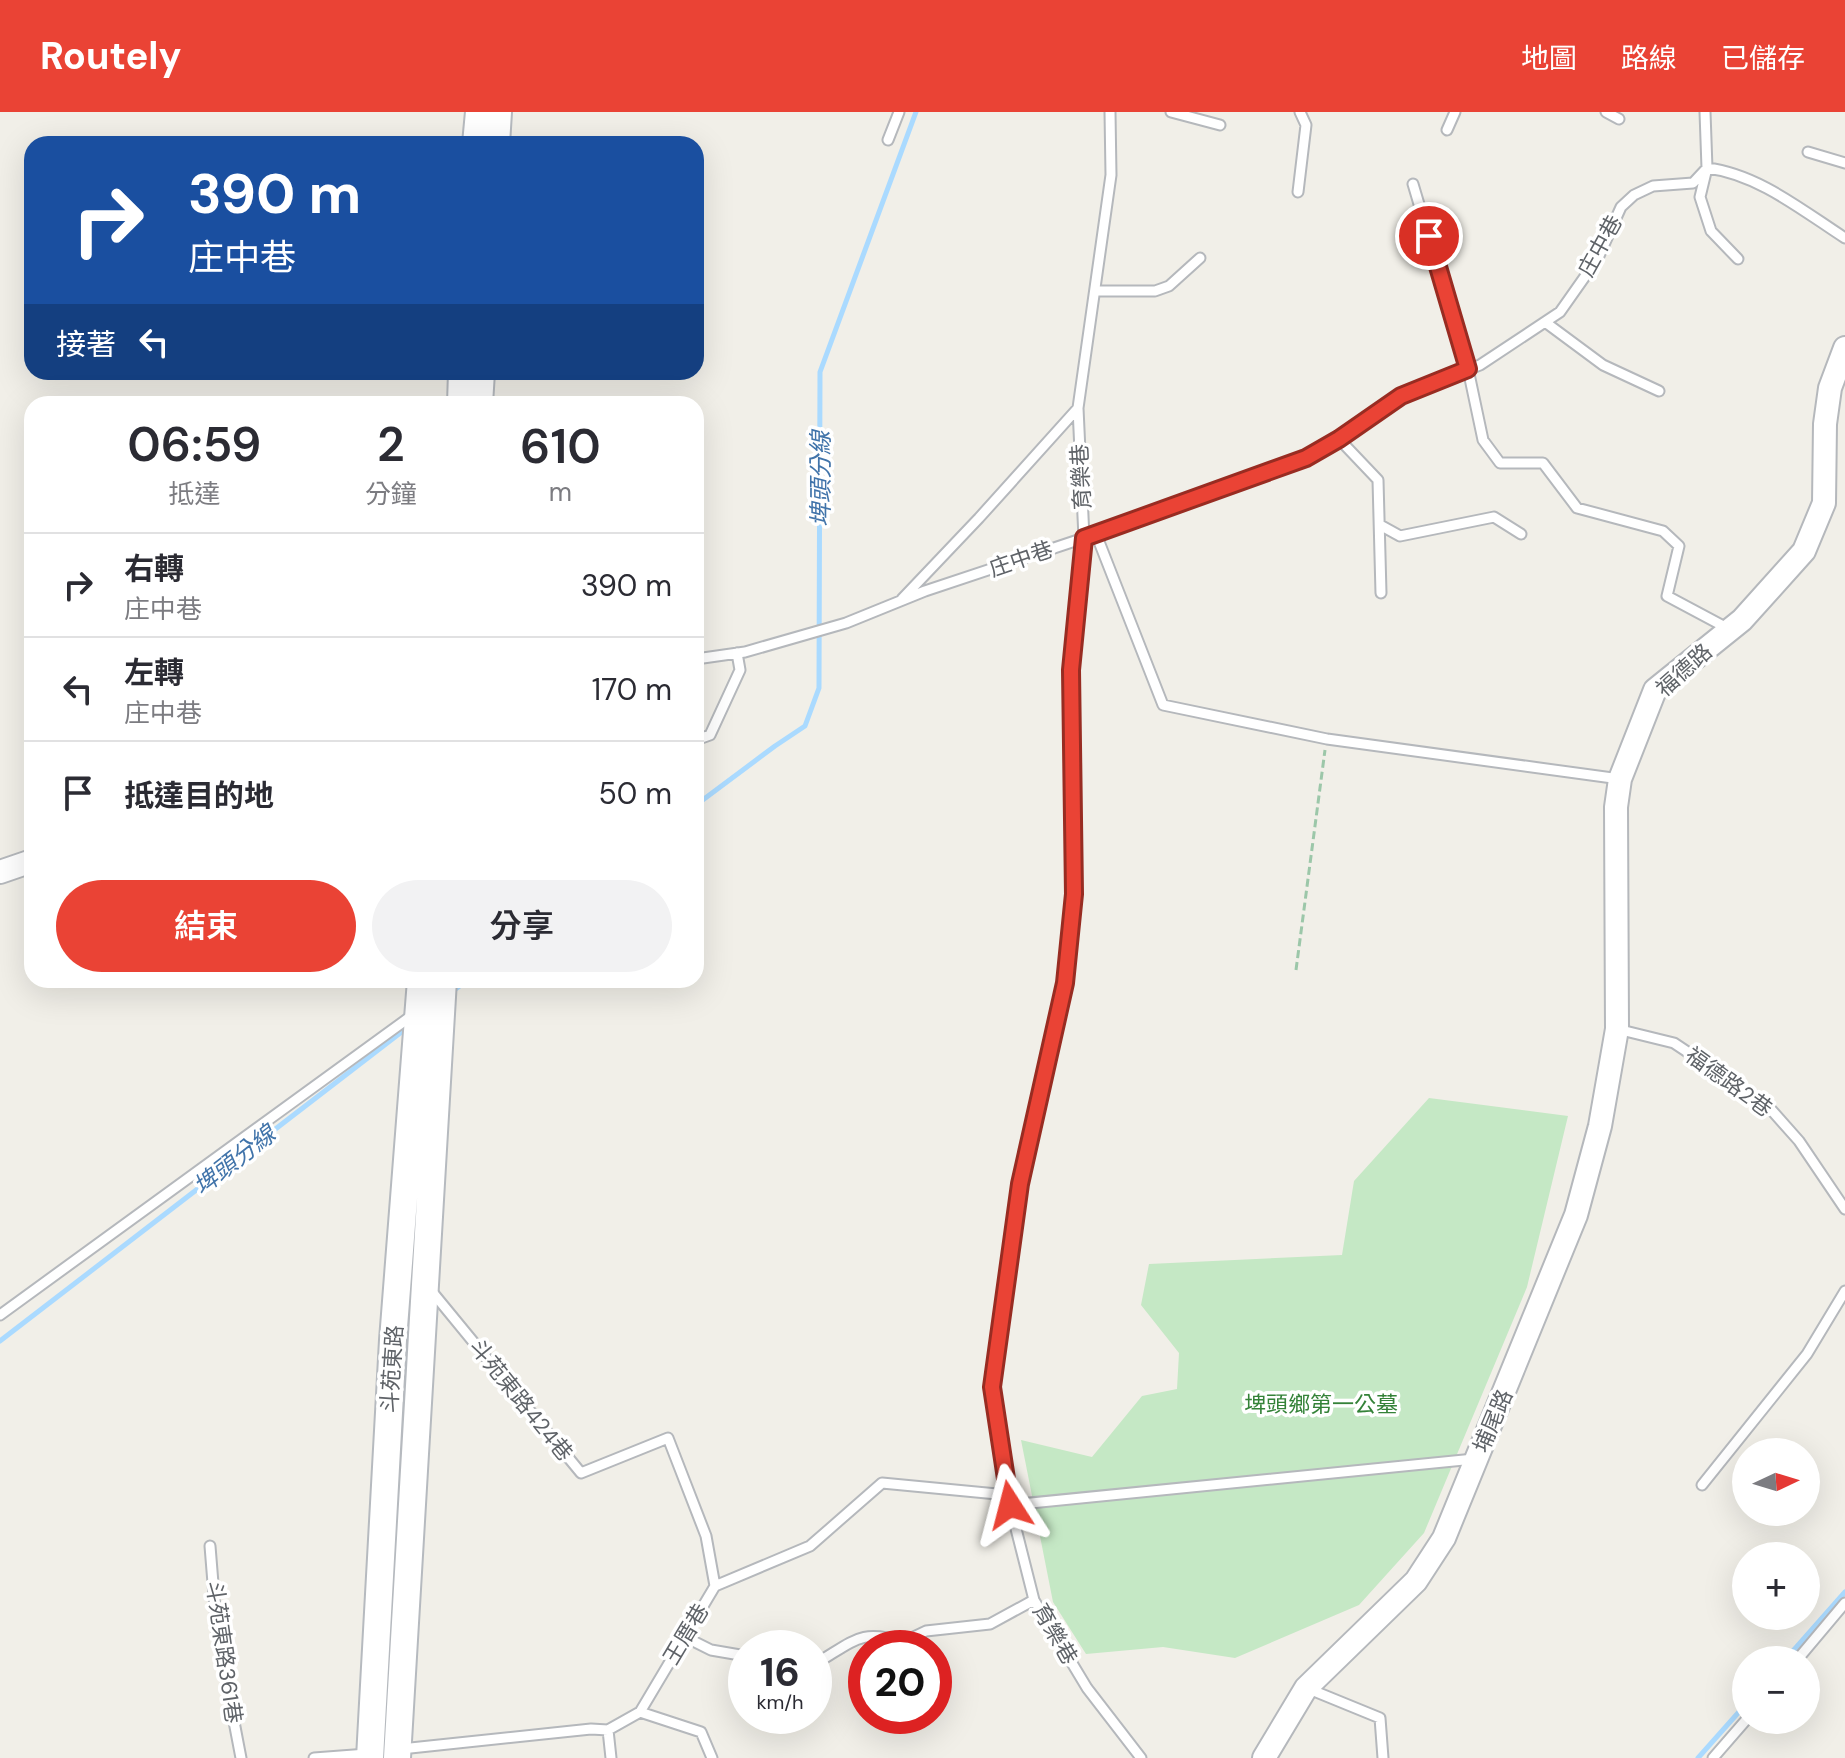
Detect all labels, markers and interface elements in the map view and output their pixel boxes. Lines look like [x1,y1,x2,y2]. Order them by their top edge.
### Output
text: Routely [40,31,181,81]
text: 地圖 [1521,40,1577,77]
text: 路線 [1621,40,1677,77]
text: 已儲存 [1721,40,1805,77]
text: 390 m [188,157,361,230]
icon: right [56,168,160,272]
pin [1395,202,1463,270]
street label: 庄中巷 [1571,210,1629,282]
icon: arrive [1407,214,1451,258]
text: 庄中巷 [188,234,296,281]
icon: left [132,320,176,364]
text: 接著 [56,325,116,364]
text: 06:59 [127,413,262,476]
text: 2 [377,413,405,476]
text: 610 [520,415,601,478]
water label: 埤頭分線 [805,428,836,527]
street label: 育樂巷 [1065,443,1097,511]
text: m [549,475,572,509]
text: 抵達 [168,477,220,511]
text: 分鐘 [365,477,417,511]
street label: 庄中巷 [985,535,1057,583]
text: 右轉 [124,549,184,588]
icon: right [56,563,100,607]
text: 390 m [581,566,672,605]
text: 庄中巷 [124,592,202,626]
street label: 福德路 [1650,637,1718,703]
text: 左轉 [124,653,184,692]
icon: left [56,667,100,711]
text: 170 m [592,670,672,709]
text: 庄中巷 [124,696,202,730]
icon: arrive [56,771,100,815]
text: 50 m [598,774,672,813]
text: 抵達目的地 [124,776,274,815]
button: 結束 [56,880,356,972]
button: 分享 [372,880,672,972]
street label: 福德路2巷 [1680,1041,1778,1123]
water label: 埤頭分線 [187,1116,284,1202]
street label: 斗苑東路 [374,1324,410,1414]
street label: 斗苑東路424巷 [463,1333,579,1467]
street label: 埔尾路 [1467,1385,1519,1457]
park label: 埤頭鄉第一公墓 [1244,1390,1398,1419]
north arrow [1732,1438,1820,1526]
map controls [1732,1438,1820,1734]
position arrow [968,1463,1052,1547]
button: + [1732,1542,1820,1630]
street label: 斗苑東路361巷 [200,1579,248,1725]
street label: 王厝巷 [657,1598,715,1670]
street label: 育樂巷 [1026,1598,1084,1670]
speed limit sign: 20 [848,1630,952,1734]
text: 16 [760,1646,800,1698]
button: − [1732,1646,1820,1734]
text: km/h [756,1689,804,1715]

